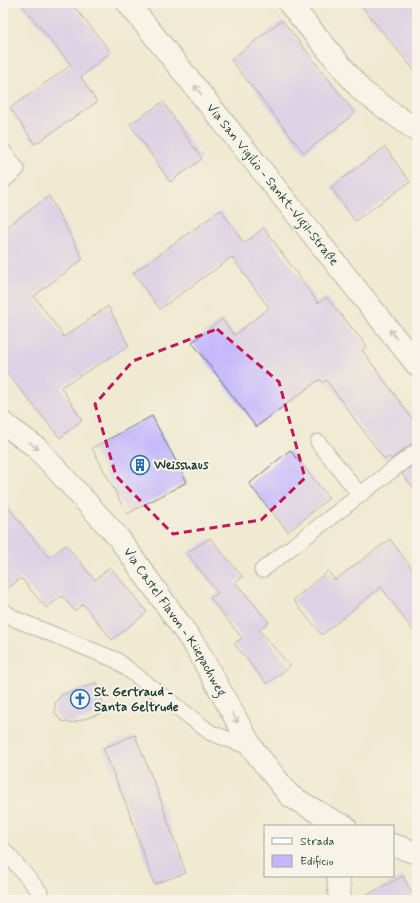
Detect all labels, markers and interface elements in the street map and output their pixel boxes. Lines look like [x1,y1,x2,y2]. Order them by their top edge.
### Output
one-way arrow [194,85,203,96]
street label: Via San Vigilio - Sankt-Vigil-Straße [203,100,343,269]
one-way arrow [388,329,397,340]
one-way arrow [29,442,39,451]
building icon: Weisshaus [129,454,151,476]
place label: Weisshaus [153,457,209,474]
street label: Via Castel Flavon - Küepachweg [120,544,230,700]
place label: St. Gertraud - Santa Geltrude [94,684,179,716]
church icon: St. Gertraud - Santa Geltrude [69,688,91,710]
one-way arrow [232,712,240,724]
legend [264,825,394,877]
text: Strada [300,834,334,850]
text: Edificio [300,854,334,870]

